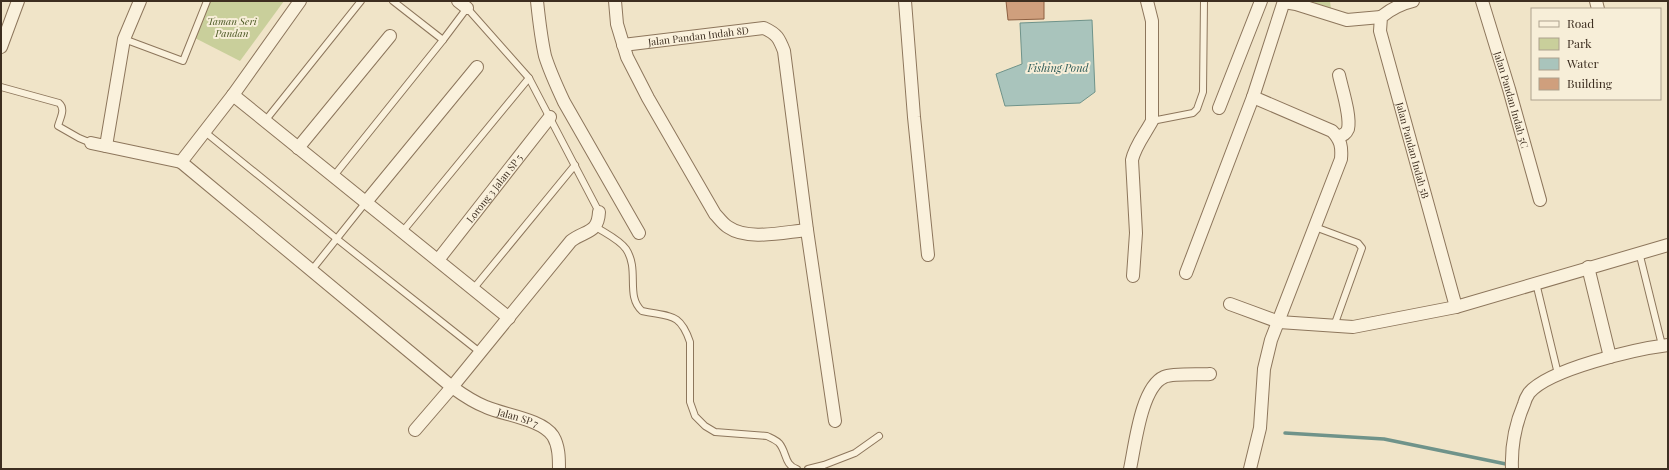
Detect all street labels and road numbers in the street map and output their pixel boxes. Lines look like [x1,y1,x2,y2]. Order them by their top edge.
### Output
street label: Jalan Pandan Indah 8D [646,23,750,49]
street label: Jalan Pandan Indah 5C [1491,49,1532,150]
street label: Jalan Pandan Indah 5B [1393,100,1433,200]
street label: Lorong 3 Jalan SP 5 [463,151,525,226]
street label: Jalan SP 7 [495,404,541,431]

